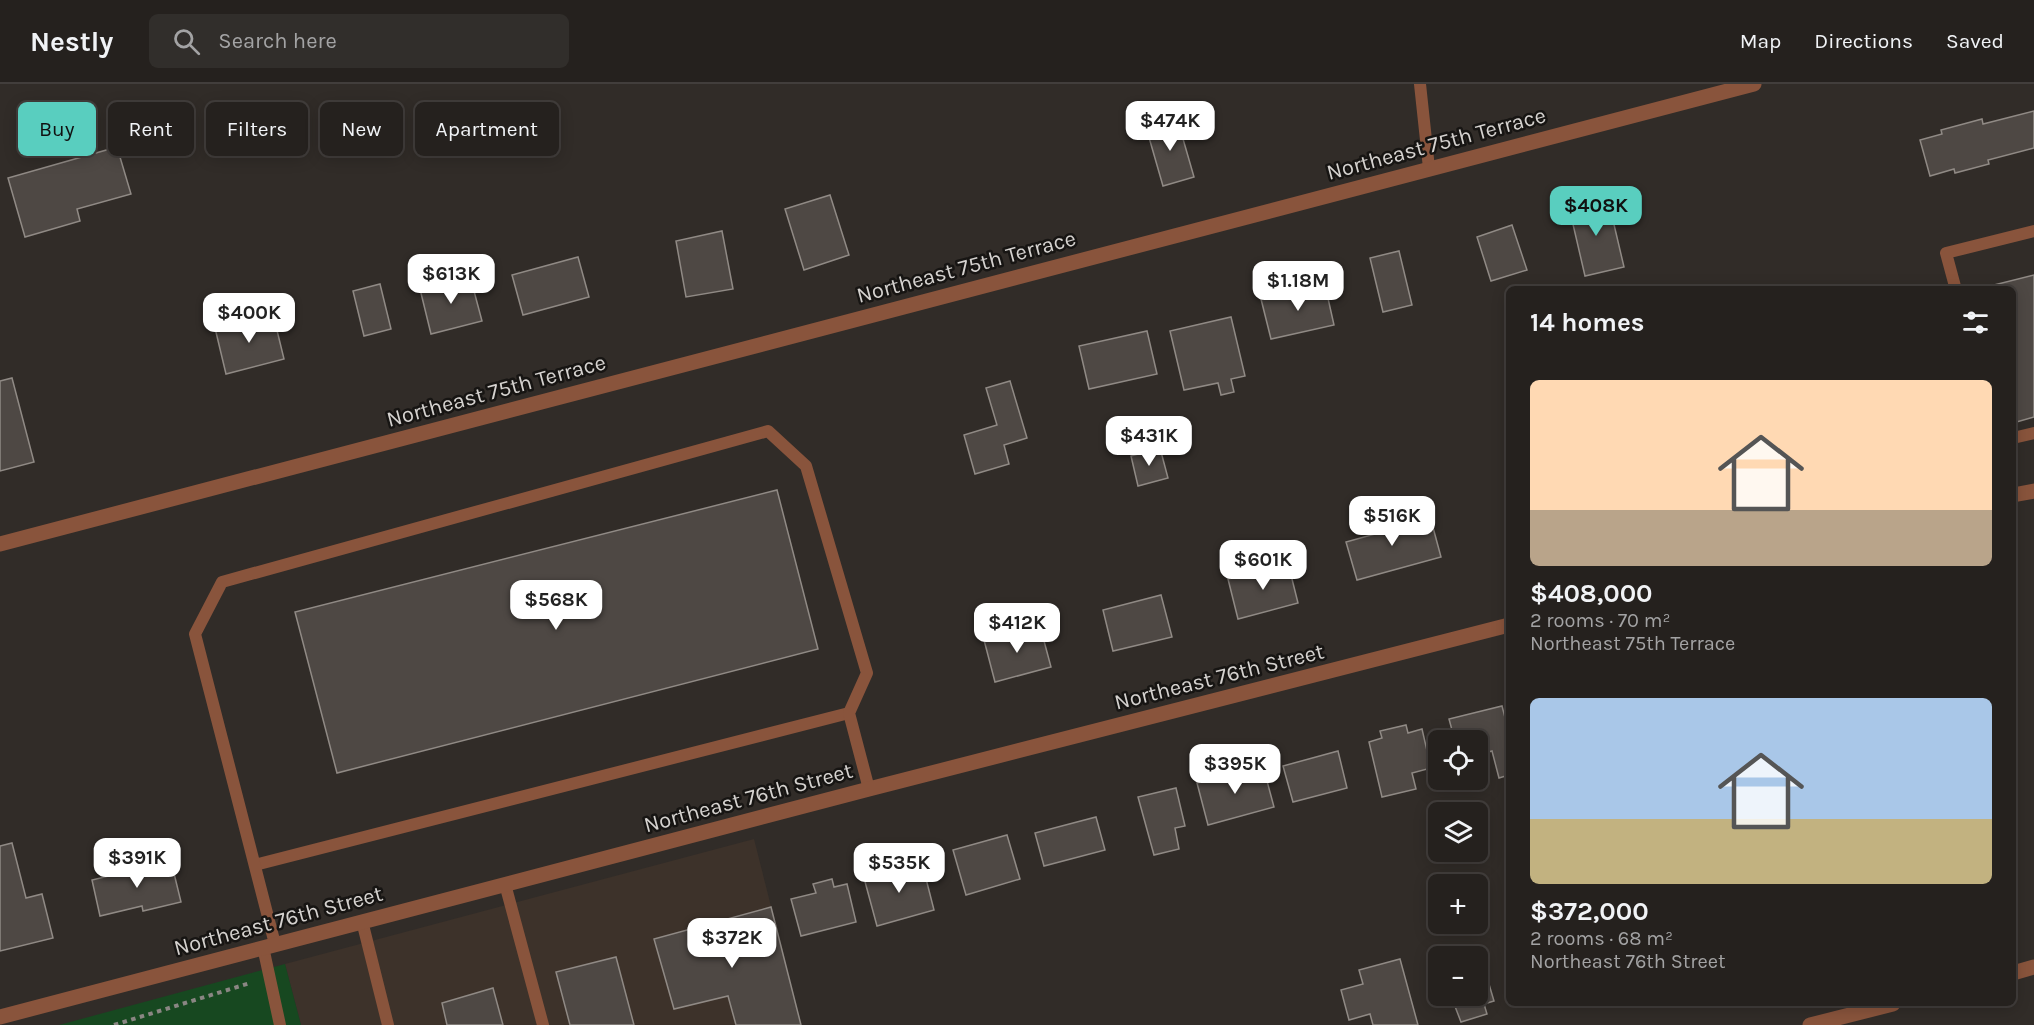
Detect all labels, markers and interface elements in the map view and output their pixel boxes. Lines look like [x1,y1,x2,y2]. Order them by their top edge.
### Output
search box [149,14,569,68]
text: Nestly [30,25,113,58]
icon: search [170,25,203,58]
text: Search here [218,28,337,54]
text: Map [1740,29,1781,53]
text: Directions [1814,29,1913,53]
text: Saved [1946,29,2004,53]
pin: $474K [1128,101,1212,152]
chip: Buy [18,102,96,156]
chip: Rent [108,102,194,156]
chip: Filters [206,102,308,156]
chip: New [320,102,403,156]
chip: Apartment [415,102,559,156]
street label: Northeast 75th Terrace [1324,102,1549,186]
text: $474K [1140,109,1200,132]
pin: $408K [1554,186,1638,237]
text: $408K [1564,194,1628,217]
street label: Northeast 75th Terrace [854,225,1079,309]
pin: $613K [409,254,493,305]
pin: $1.18M [1249,261,1347,312]
text: $613K [422,262,480,285]
text: $1.18M [1267,269,1329,292]
pin: $400K [207,293,291,344]
text: $400K [217,301,281,324]
icon: filters [1959,306,1992,339]
text: 14 homes [1530,307,1644,338]
street label: Northeast 75th Terrace [384,349,609,433]
pin: $431K [1107,416,1191,467]
icon: home [1707,419,1815,527]
text: $431K [1120,424,1178,447]
pin: $516K [1350,496,1434,547]
text: $516K [1363,504,1421,527]
pin: $601K [1221,540,1305,591]
text: $601K [1234,548,1292,571]
text: $408,000 [1530,578,1653,609]
pin: $568K [514,580,598,631]
text: $568K [524,588,588,611]
pin: $412K [975,603,1059,654]
text: 2 rooms · 70 m² [1530,609,1670,632]
text: $412K [988,611,1046,634]
text: Northeast 75th Terrace [1530,632,1735,655]
street label: Northeast 76th Street [1112,638,1327,716]
map controls [1428,730,1488,1006]
button: locate [1428,730,1488,790]
icon: home [1707,737,1815,845]
pin: $395K [1193,744,1277,795]
text: $395K [1203,752,1267,775]
street label: Northeast 76th Street [641,758,856,838]
button: layers [1428,802,1488,862]
pin: $391K [95,838,179,889]
pin: $535K [857,843,941,894]
text: $391K [108,846,166,869]
text: $535K [868,851,930,874]
button: + [1428,874,1488,934]
street label: Northeast 76th Street [171,881,386,961]
text: $372,000 [1530,896,1649,927]
pin: $372K [690,918,774,969]
text: $372K [701,926,763,949]
text: 2 rooms · 68 m² [1530,927,1673,950]
button: − [1428,946,1488,1006]
text: Northeast 76th Street [1530,950,1726,973]

